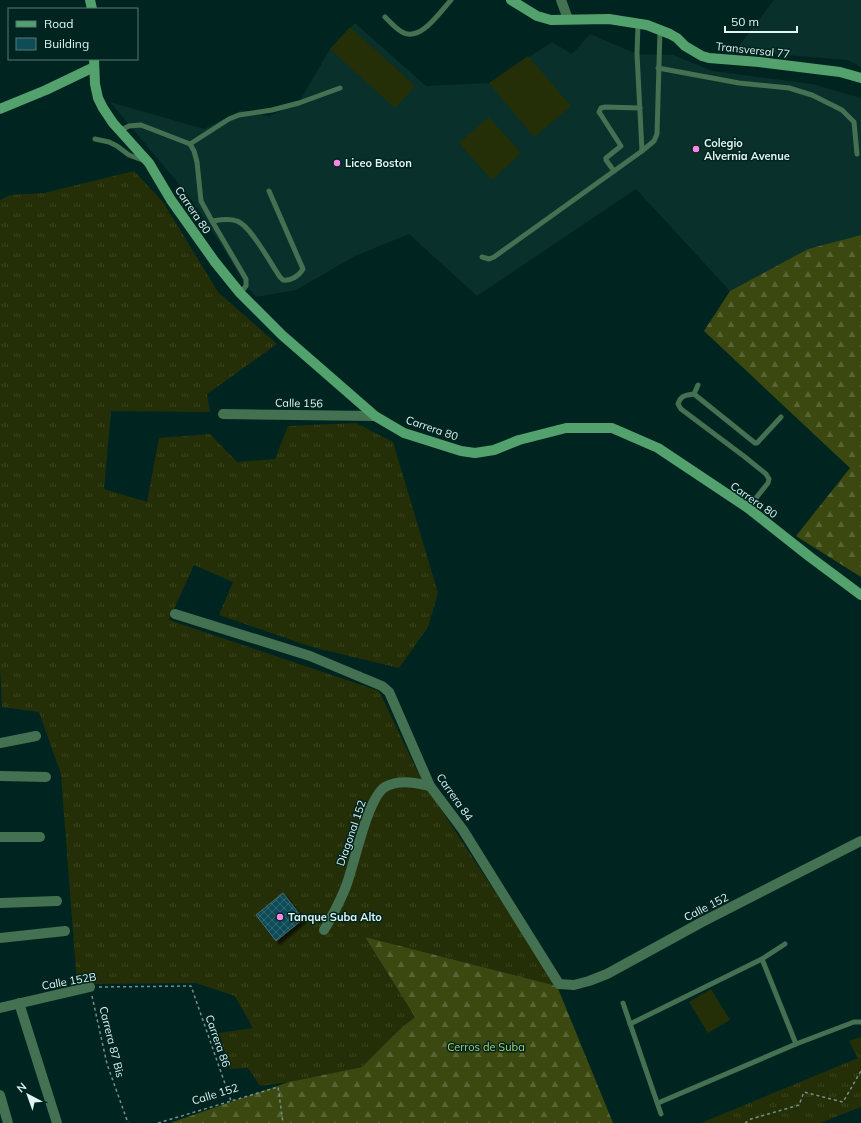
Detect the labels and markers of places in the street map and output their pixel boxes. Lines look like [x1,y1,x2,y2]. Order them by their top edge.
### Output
place label: Colegio Alvernia Avenue [704,136,790,163]
marker: Colegio Alvernia Avenue [691,144,701,154]
place label: Liceo Boston [345,156,412,170]
marker: Liceo Boston [332,158,342,168]
place label: Tanque Suba Alto [288,910,382,924]
marker: Tanque Suba Alto [275,912,285,922]

